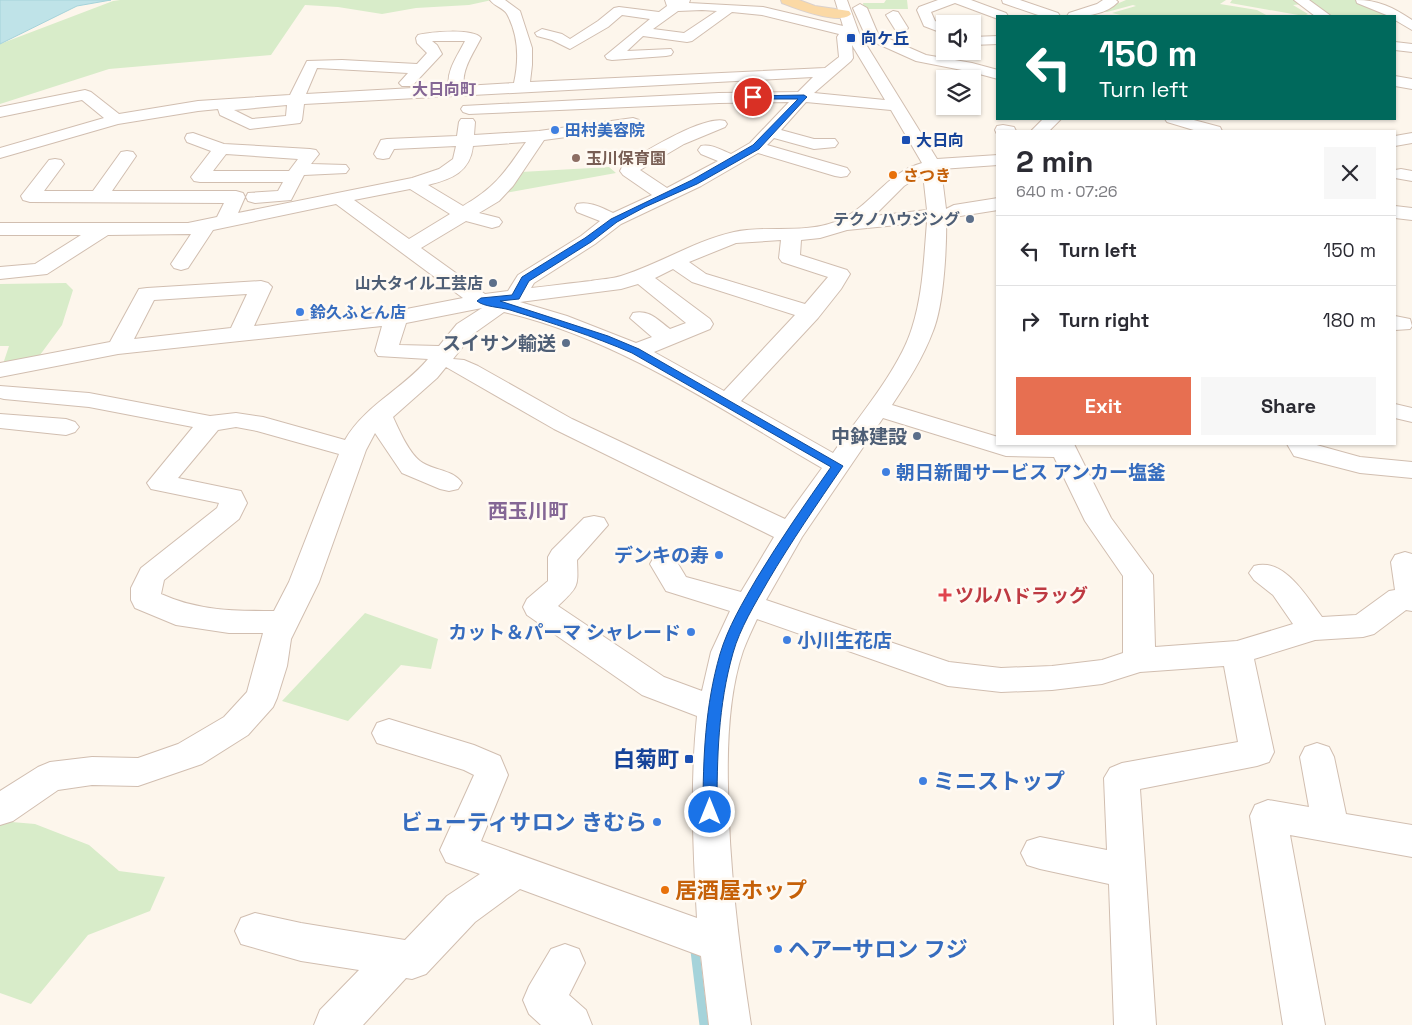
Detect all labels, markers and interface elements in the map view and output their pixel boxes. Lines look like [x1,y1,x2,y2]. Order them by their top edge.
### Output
map controls [936,15,981,115]
button: sound [936,15,981,60]
place label: 向ケ丘 [861,28,909,49]
marker: 向ケ丘 [845,32,857,44]
text: 150 m [1099,32,1197,76]
icon: left [1016,35,1081,100]
button: layers [936,70,981,115]
text: Turn left [1099,75,1189,103]
pin [732,76,774,118]
district label: 大日向町 [412,79,476,100]
icon: arrive [739,83,767,111]
place label: 田村美容院 [565,120,645,141]
marker: 田村美容院 [549,124,561,136]
place label: 大日向 [916,130,964,151]
marker: 大日向 [900,134,912,146]
text: 2 min [1016,142,1094,181]
button: close [1324,147,1376,199]
place label: 玉川保育園 [586,148,666,169]
marker: 玉川保育園 [570,152,582,164]
place label: さつき [903,165,951,186]
marker: さつき [887,169,899,181]
text: 640 m · 07:26 [1016,181,1118,202]
place label: テクノハウジング [833,209,960,230]
marker: テクノハウジング [964,213,976,225]
icon: left [1016,237,1044,265]
text: Turn left [1059,238,1137,263]
text: 150 m [1323,238,1376,263]
place label: 山大タイル工芸店 [355,273,483,294]
marker: 山大タイル工芸店 [487,277,499,289]
place label: 鈴久ふとん店 [310,302,406,323]
marker: 鈴久ふとん店 [294,306,306,318]
icon: right [1016,307,1044,335]
text: Turn right [1059,308,1149,333]
text: 180 m [1323,308,1376,333]
place label: スイサン輸送 [442,331,556,356]
marker: スイサン輸送 [560,337,572,349]
button: Exit [1016,377,1191,435]
button: Share [1201,377,1376,435]
place label: 中鉢建設 [831,424,907,449]
marker: 中鉢建設 [911,430,923,442]
place label: 朝日新聞サービス アンカー塩釜 [896,460,1166,485]
marker: 朝日新聞サービス アンカー塩釜 [880,466,892,478]
district label: 西玉川町 [488,498,568,524]
place label: デンキの寿 [614,543,709,568]
marker: デンキの寿 [713,549,725,561]
place label: ツルハドラッグ [955,583,1088,608]
marker: ツルハドラッグ [939,589,951,601]
place label: カット＆パーマ シャレード [448,620,681,645]
marker: カット＆パーマ シャレード [685,626,697,638]
place label: 小川生花店 [797,628,892,653]
marker: 小川生花店 [781,634,793,646]
place label: 白菊町 [613,745,679,773]
marker: 白菊町 [683,753,695,765]
place label: ミニストップ [933,767,1065,795]
marker: ミニストップ [917,775,929,787]
position arrow [683,785,735,837]
place label: ビューティサロン きむら [401,808,647,836]
marker: ビューティサロン きむら [651,816,663,828]
place label: 居酒屋ホップ [675,876,807,904]
marker: 居酒屋ホップ [659,884,671,896]
place label: ヘアーサロン フジ [788,935,968,963]
marker: ヘアーサロン フジ [772,943,784,955]

